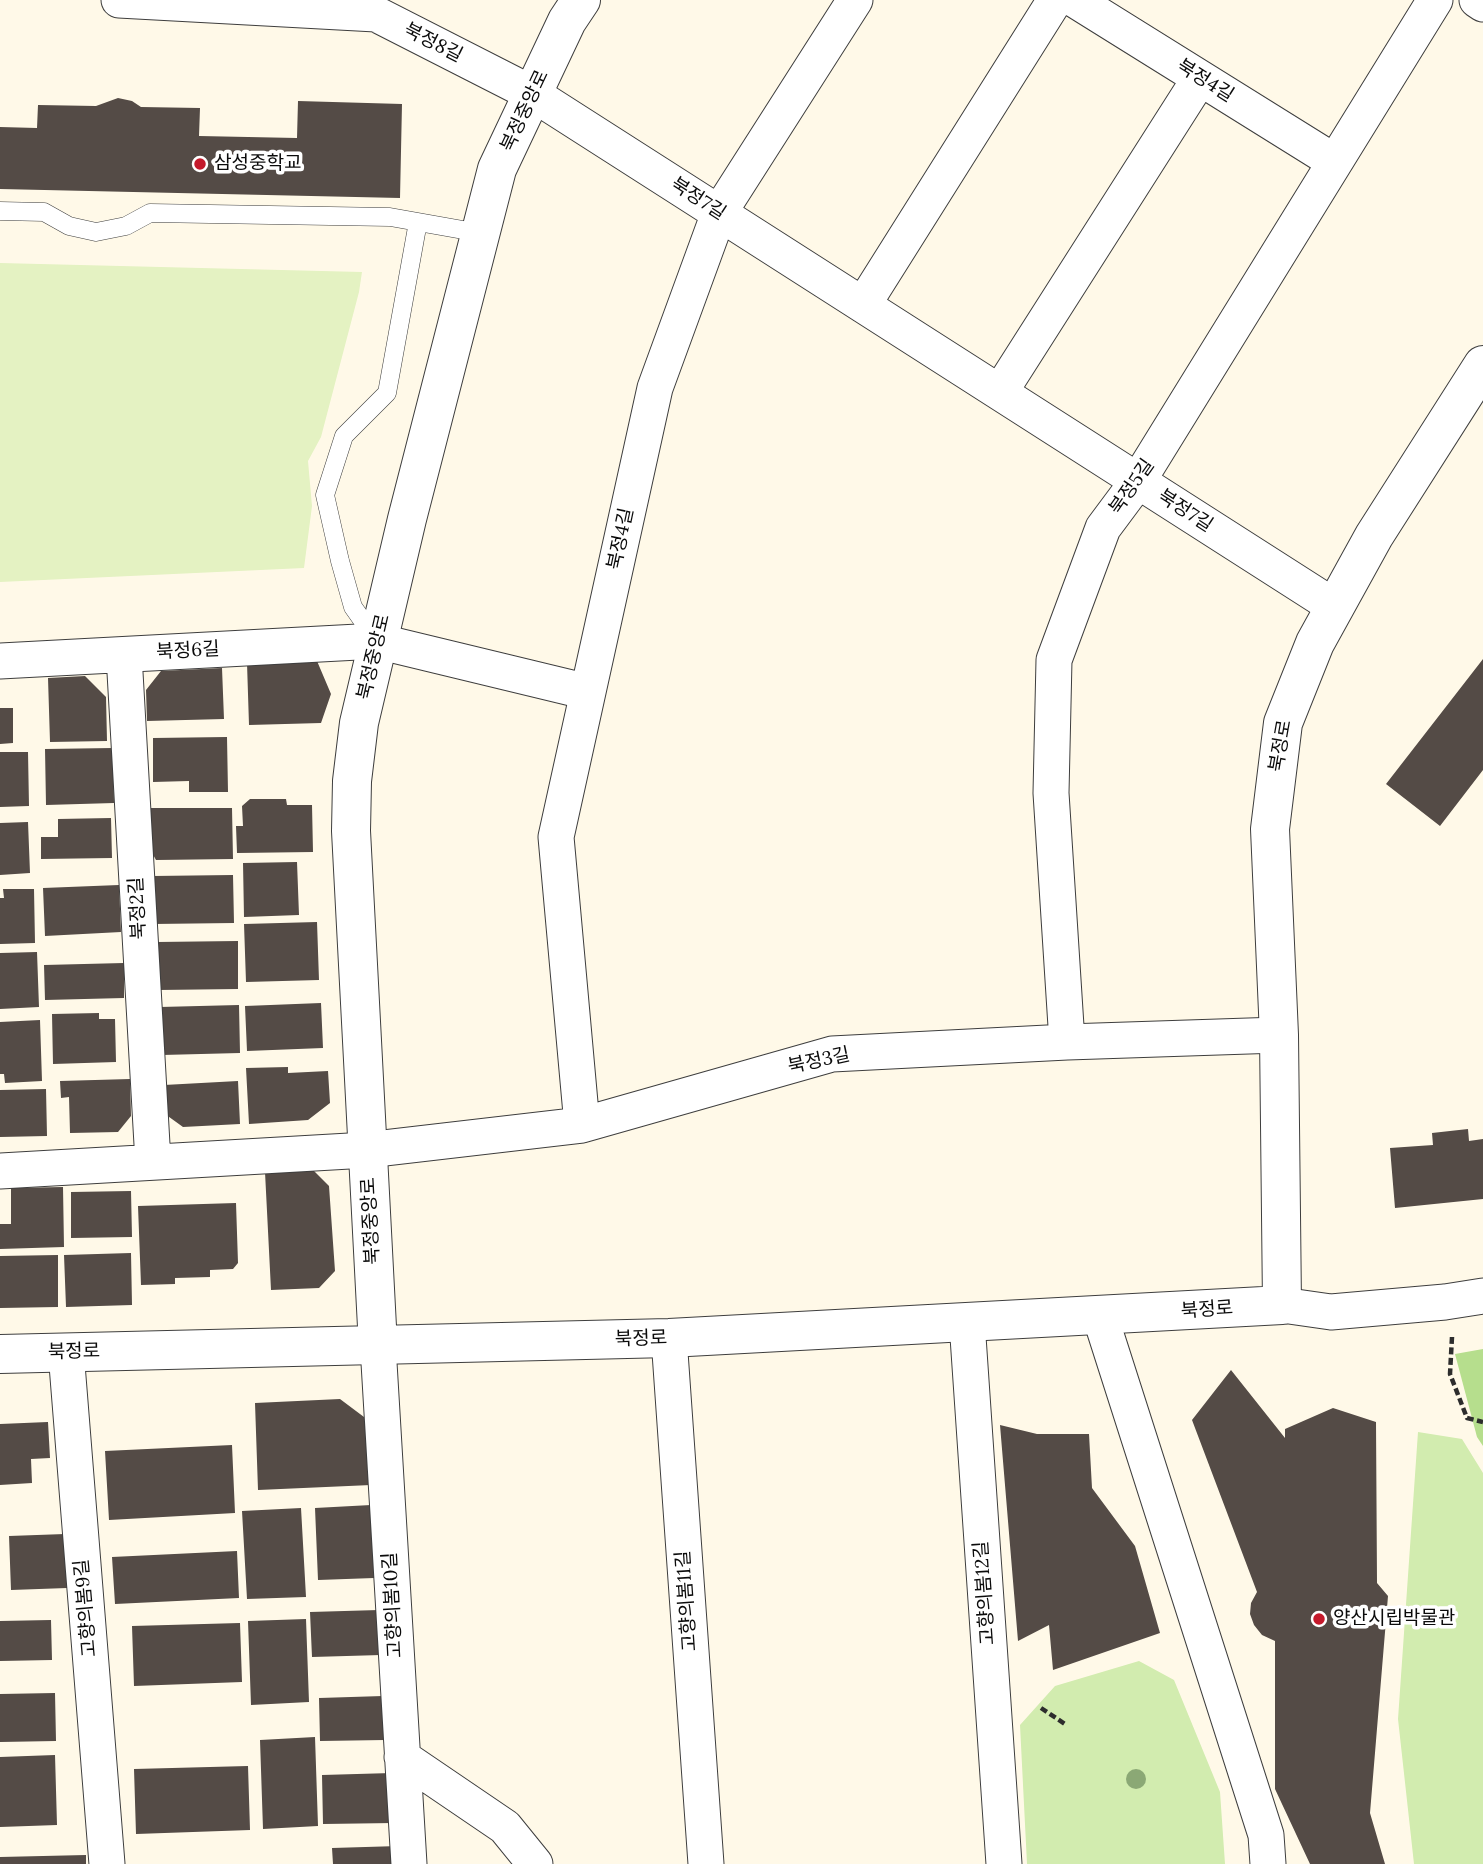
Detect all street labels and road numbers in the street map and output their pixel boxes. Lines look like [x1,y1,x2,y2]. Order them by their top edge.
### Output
street label: 북정8길 [400,19,466,67]
street label: 북정4길 [1172,55,1238,107]
street label: 북정중앙로 [496,67,554,155]
street label: 북정7길 [666,173,730,225]
street label: 북정5길 [1105,455,1159,519]
street label: 북정7길 [1153,485,1217,537]
street label: 북정4길 [603,506,639,572]
street label: 북정중앙로 [353,612,395,702]
street label: 북정6길 [156,638,220,664]
street label: 북정로 [1265,718,1297,774]
street label: 북정2길 [125,876,151,940]
street label: 북정3길 [786,1043,852,1079]
street label: 북정중앙로 [357,1177,385,1265]
street label: 북정로 [1180,1297,1234,1323]
street label: 북정로 [614,1327,668,1351]
street label: 북정로 [48,1340,100,1364]
street label: 고향의봄12길 [970,1540,1000,1646]
street label: 고향의봄11길 [672,1550,702,1652]
street label: 고향의봄10길 [379,1551,407,1659]
street label: 고향의봄9길 [70,1558,102,1658]

